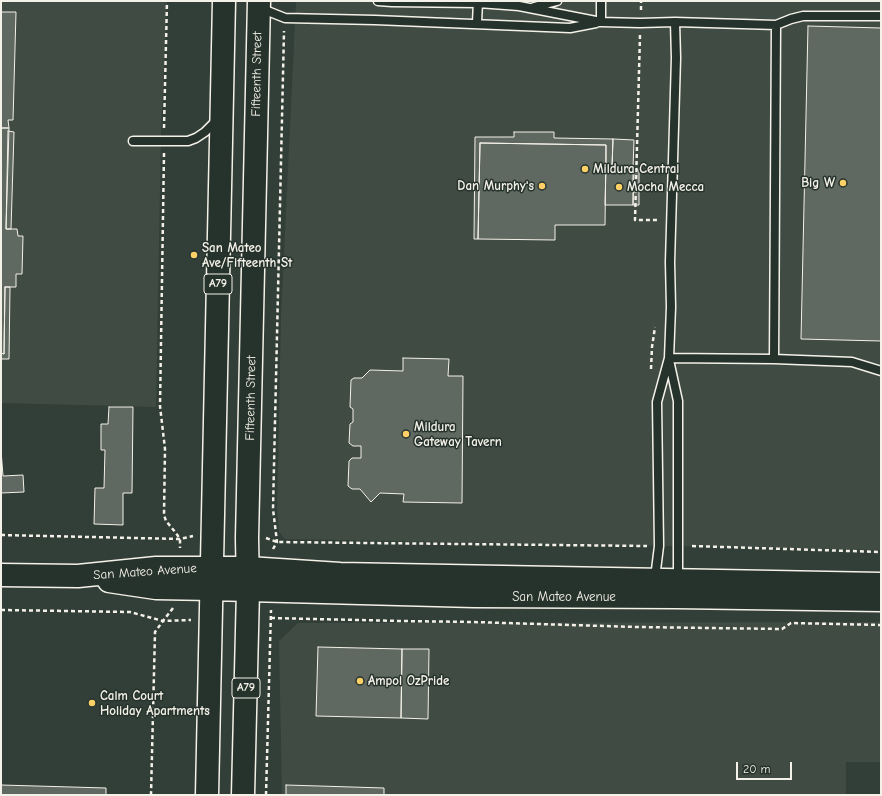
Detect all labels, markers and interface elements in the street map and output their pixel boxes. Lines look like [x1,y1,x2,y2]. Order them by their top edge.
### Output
street label: Fifteenth Street [248,31,266,117]
place label: Mildura Central [593,161,679,177]
marker: Mildura Central [580,164,590,174]
place label: Big W [801,175,835,191]
place label: Dan Murphy's [457,178,534,194]
marker: Big W [838,178,848,188]
place label: Mocha Mecca [627,179,704,195]
marker: Dan Murphy's [537,181,547,191]
marker: Mocha Mecca [614,182,624,192]
place label: San Mateo Ave/Fifteenth St [202,240,292,271]
marker: San Mateo Ave/Fifteenth St [189,250,199,260]
road number: A79 [204,274,232,294]
street label: Fifteenth Street [242,355,260,441]
place label: Mildura Gateway Tavern [414,419,502,450]
marker: Mildura Gateway Tavern [401,429,411,439]
street label: San Mateo Avenue [93,561,197,583]
street label: San Mateo Avenue [512,589,616,605]
place label: Ampol OzPride [368,673,449,689]
marker: Ampol OzPride [355,676,365,686]
road number: A79 [232,678,260,698]
place label: Calm Court Holiday Apartments [100,688,210,719]
marker: Calm Court Holiday Apartments [87,698,97,708]
scale bar [738,754,794,780]
text: 20 m [743,762,771,776]

